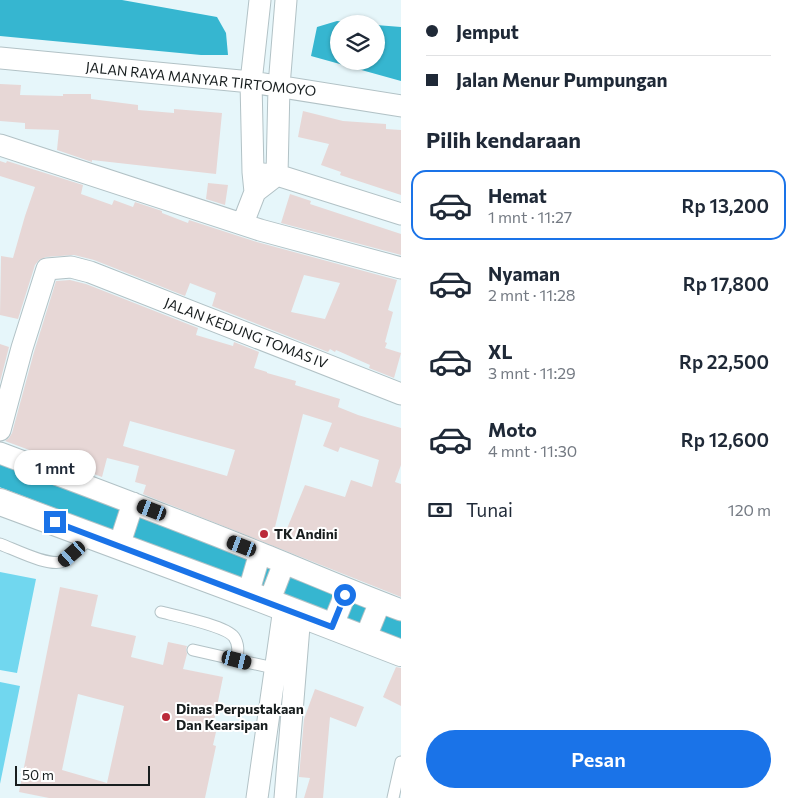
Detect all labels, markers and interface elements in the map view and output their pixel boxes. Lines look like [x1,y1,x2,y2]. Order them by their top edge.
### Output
map controls [330,15,385,70]
button: layers [330,15,385,70]
text: Jemput [456,20,519,43]
street label: JALAN RAYA MANYAR TIRTOMOYO [85,58,317,99]
text: Jalan Menur Pumpungan [456,68,668,91]
text: Pilih kendaraan [426,126,581,153]
icon: car [428,183,473,228]
text: Hemat [488,184,547,207]
text: Rp 13,200 [682,194,769,217]
text: 1 mnt · 11:27 [488,207,572,226]
icon: car [428,261,473,306]
text: Nyaman [488,262,560,285]
text: Rp 17,800 [683,272,769,295]
text: 2 mnt · 11:28 [488,285,576,304]
street label: JALAN KEDUNG TOMAS IV [162,293,331,372]
icon: car [428,339,473,384]
text: XL [488,340,513,363]
text: Rp 22,500 [679,350,769,373]
text: 3 mnt · 11:29 [488,363,576,382]
icon: car [428,417,473,462]
text: Moto [488,418,537,441]
text: Rp 12,600 [681,428,769,451]
text: 4 mnt · 11:30 [488,441,577,460]
callout: 1 mnt [14,450,96,484]
text: 1 mnt [35,458,75,477]
icon: cash [426,496,454,524]
car [135,498,168,522]
text: Tunai [466,498,513,521]
text: 120 m [728,500,771,519]
route end [44,511,66,533]
place label: TK Andini [274,525,338,542]
marker: TK Andini [258,528,270,540]
car [225,534,258,558]
car [55,538,88,570]
route start [334,584,356,606]
car [220,649,253,671]
place label: Dinas Perpustakaan Dan Kearsipan [176,700,304,733]
marker: Dinas Perpustakaan Dan Kearsipan [160,711,172,723]
button: Pesan [426,730,771,788]
scale bar [15,763,150,786]
text: 50 m [22,766,54,783]

